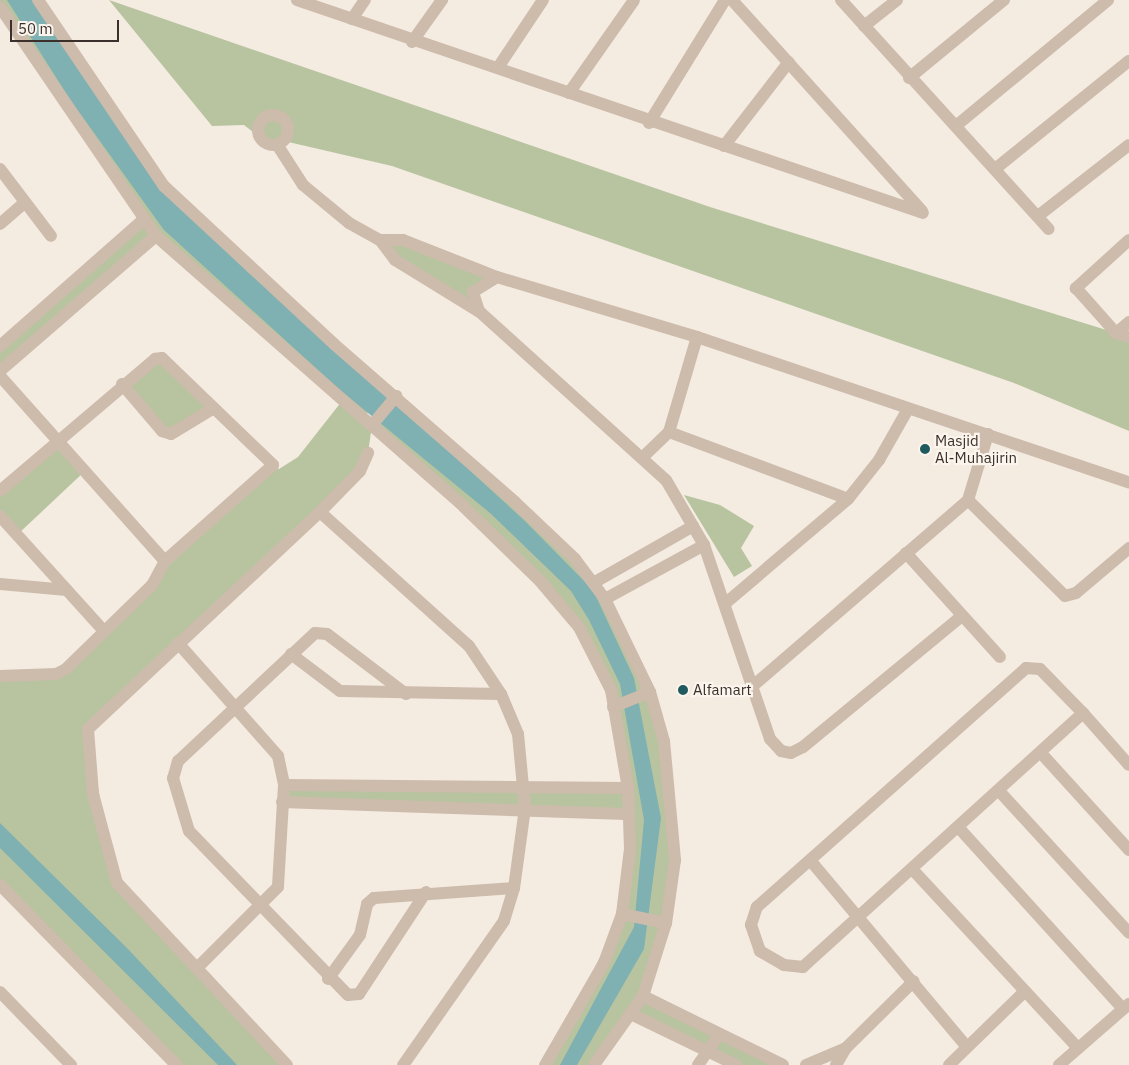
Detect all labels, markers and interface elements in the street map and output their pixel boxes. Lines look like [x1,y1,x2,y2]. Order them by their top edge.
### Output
scale bar [12,10,121,42]
text: 50 m [18,19,53,38]
place label: Masjid Al-Muhajirin [935,431,1017,466]
marker: Masjid Al-Muhajirin [919,443,931,455]
place label: Alfamart [693,681,751,699]
marker: Alfamart [677,684,689,696]

